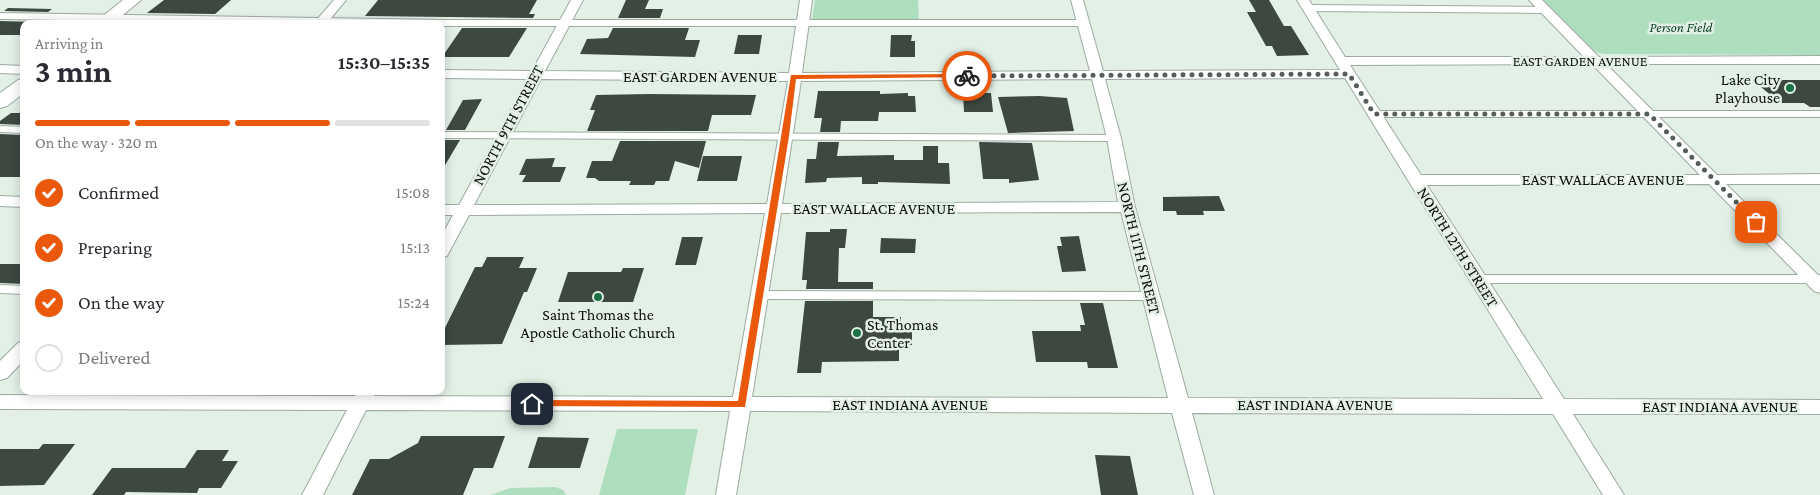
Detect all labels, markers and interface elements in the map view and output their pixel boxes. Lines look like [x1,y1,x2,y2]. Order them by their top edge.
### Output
park label: Person Field [1650,19,1713,35]
text: Arriving in [35,35,103,52]
courier [942,51,992,101]
text: 15:30–15:35 [338,52,430,73]
text: 3 min [35,53,112,89]
street label: EAST GARDEN AVENUE [1513,53,1648,69]
street label: NORTH 9TH STREET [469,62,547,188]
icon: bike [953,62,981,90]
street label: EAST GARDEN AVENUE [623,68,777,85]
place label: Lake City Playhouse [1715,71,1781,107]
marker: Lake City Playhouse [1784,82,1796,94]
text: On the way · 320 m [35,134,157,151]
street label: EAST WALLACE AVENUE [1522,171,1684,188]
icon: check [35,179,63,207]
street label: NORTH 11TH STREET [1114,180,1164,316]
text: Confirmed [78,182,159,203]
text: 15:08 [396,184,430,201]
street label: NORTH 12TH STREET [1414,184,1502,310]
street label: EAST WALLACE AVENUE [793,200,955,217]
pin [1735,201,1777,243]
icon: bag [1742,208,1770,236]
icon: check [35,234,63,262]
text: Preparing [78,237,152,258]
text: 15:13 [401,239,430,256]
icon: check [35,289,63,317]
marker: Saint Thomas the Apostle Catholic Church [592,291,604,303]
text: On the way [78,292,164,313]
text: 15:24 [398,294,430,311]
place label: Saint Thomas the Apostle Catholic Church [521,306,676,342]
place label: St. Thomas Center [867,316,938,351]
marker: St. Thomas Center [851,327,863,339]
text: Delivered [78,347,151,368]
pin [511,383,553,425]
icon: home [518,390,546,418]
street label: EAST INDIANA AVENUE [832,396,988,413]
street label: EAST INDIANA AVENUE [1237,396,1393,413]
street label: EAST INDIANA AVENUE [1642,398,1798,415]

